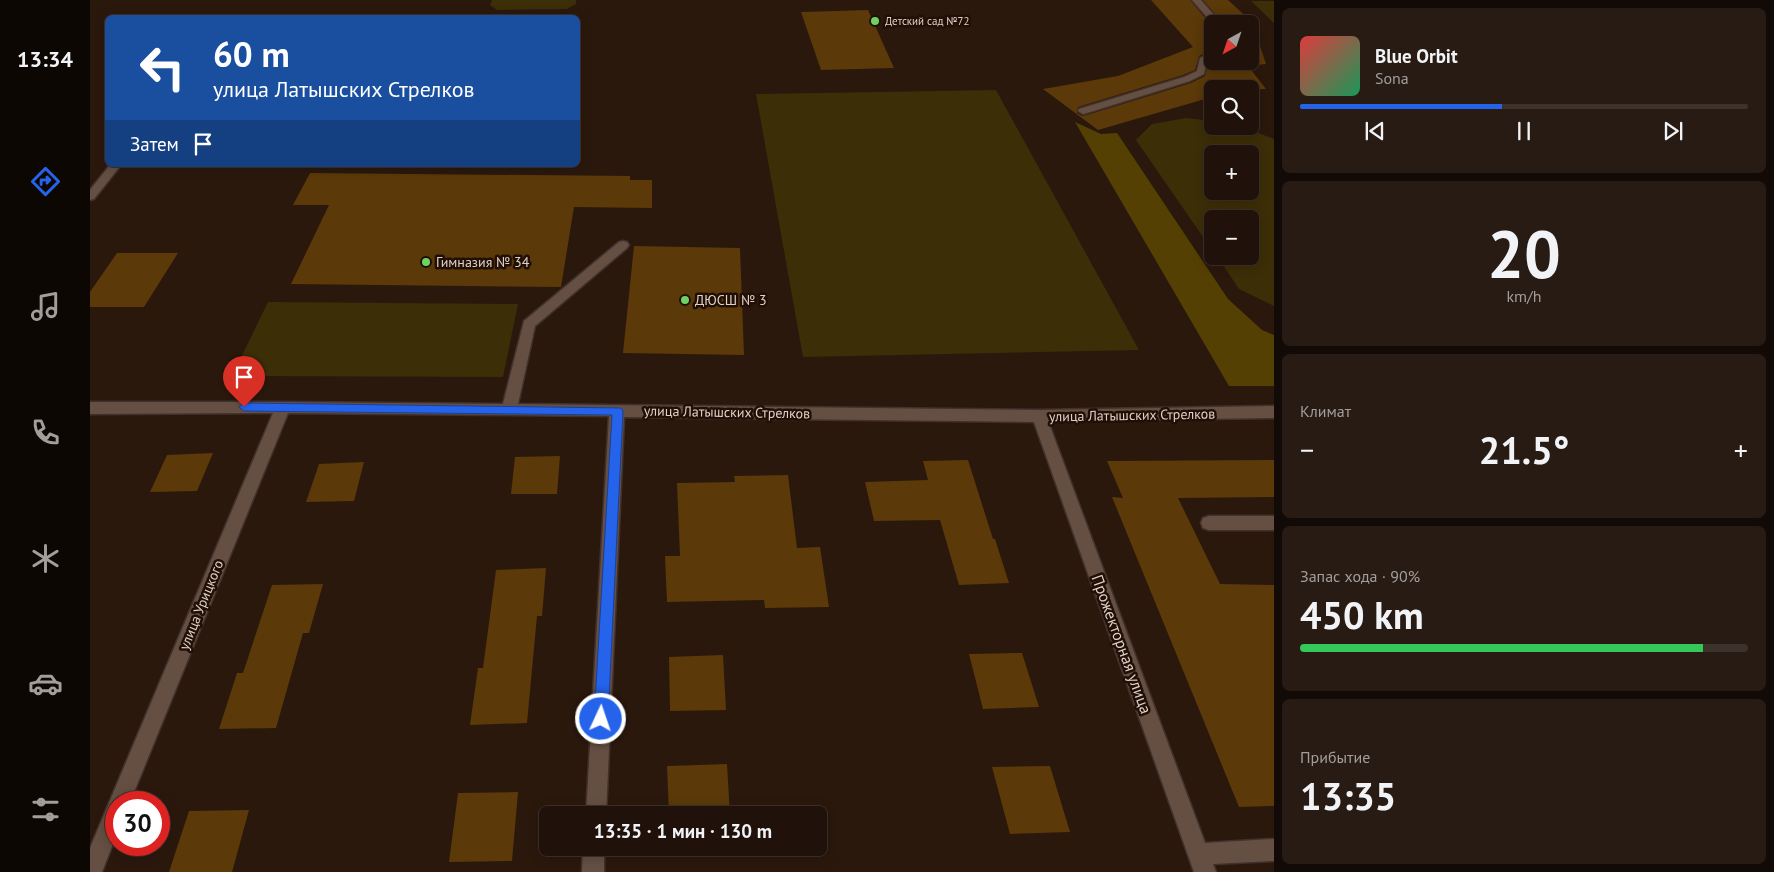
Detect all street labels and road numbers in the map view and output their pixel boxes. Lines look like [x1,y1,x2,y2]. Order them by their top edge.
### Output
street label: улица Латышских Стрелков [644,402,810,422]
street label: улица Латышских Стрелков [1049,405,1215,425]
street label: улица Урицкого [175,557,227,653]
street label: Прожекторная улица [1088,572,1156,716]

